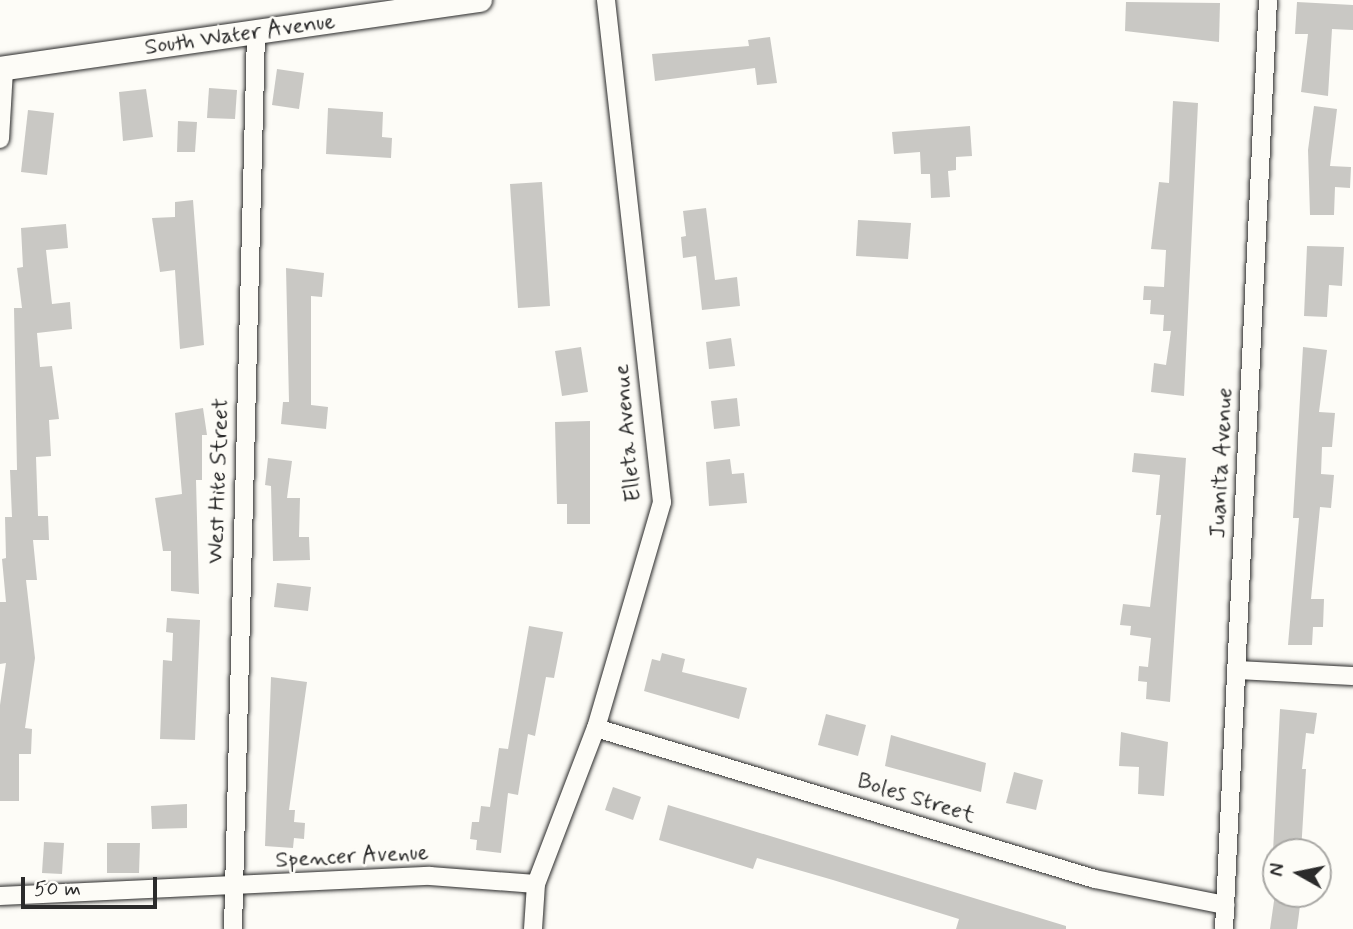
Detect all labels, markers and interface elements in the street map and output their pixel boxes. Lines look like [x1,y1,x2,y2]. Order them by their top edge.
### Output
street label: South Water Avenue [141,8,339,62]
street label: Elleta Avenue [608,363,648,503]
street label: Juanita Avenue [1204,386,1240,540]
street label: West Hite Street [202,398,236,564]
street label: Boles Street [854,768,978,830]
north arrow [1262,838,1332,908]
street label: Spencer Avenue [272,839,432,875]
scale bar [24,862,161,906]
text: N [1264,862,1291,878]
text: 50 m [34,875,81,903]

